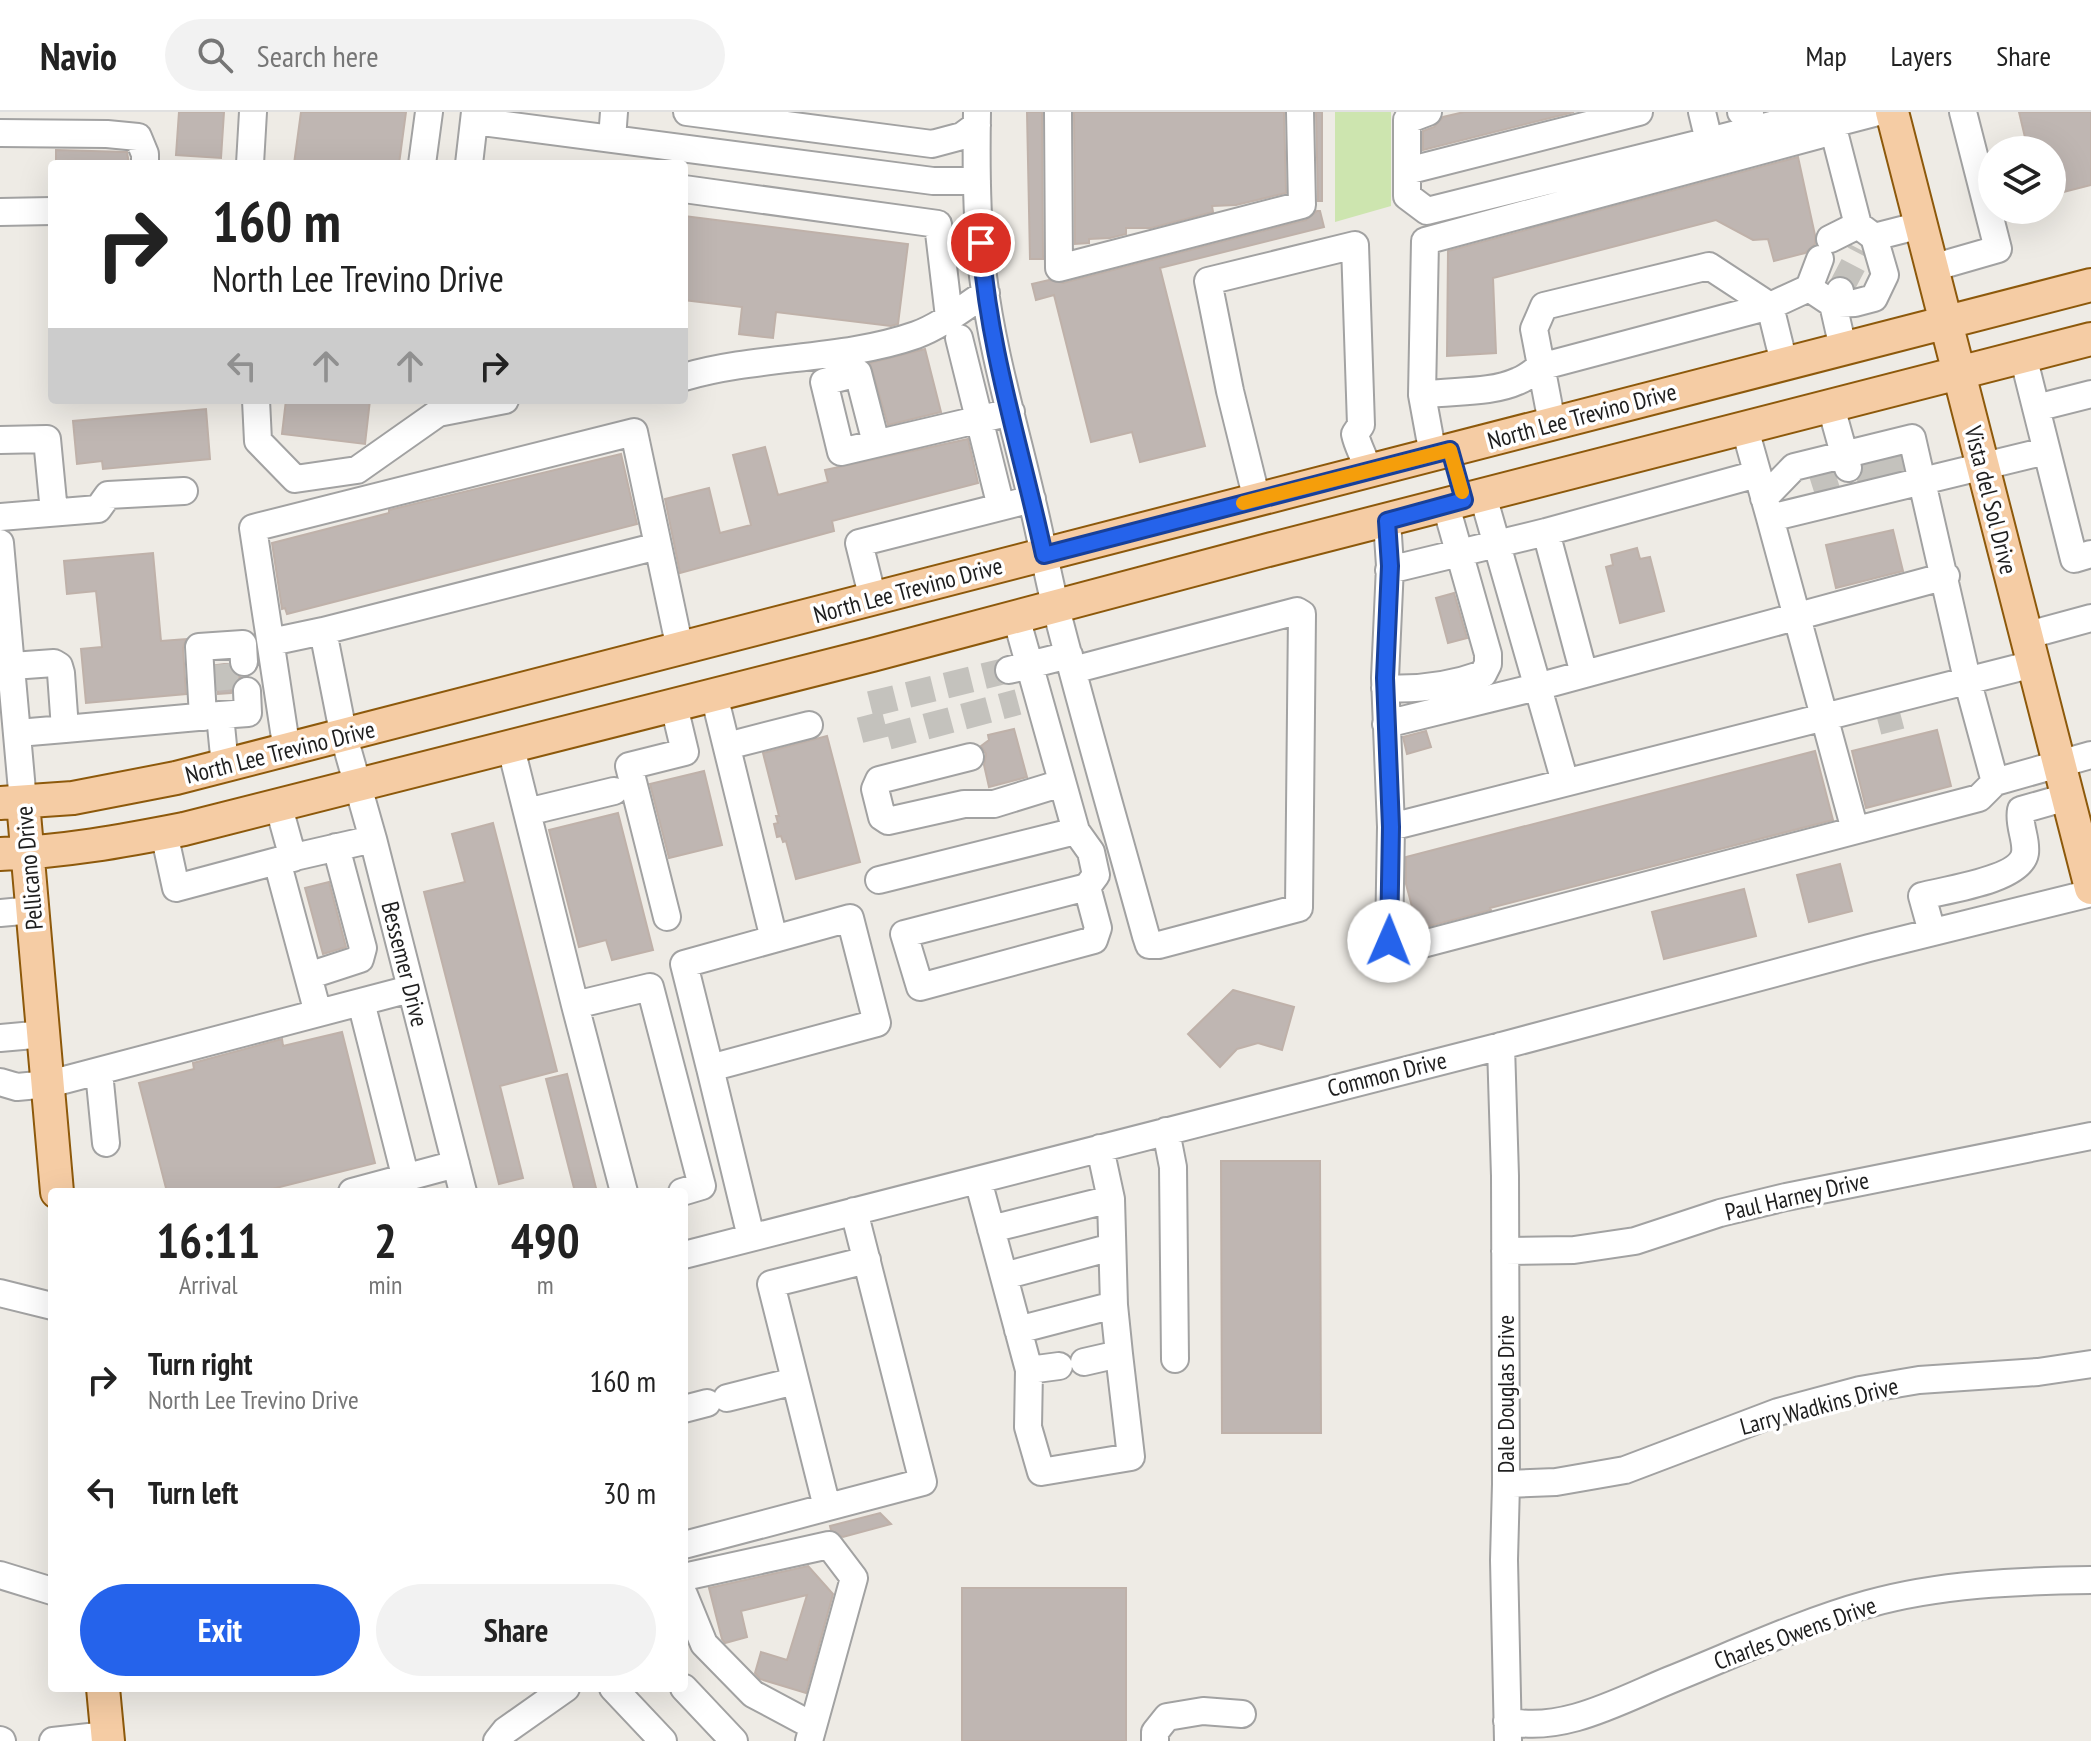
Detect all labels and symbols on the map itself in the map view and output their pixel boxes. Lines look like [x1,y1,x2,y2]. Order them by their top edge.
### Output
pin [947,209,1015,277]
street label: North Lee Trevino Drive [1484,376,1680,456]
street label: Vista del Sol Drive [1957,422,2024,577]
street label: North Lee Trevino Drive [810,550,1006,630]
street label: North Lee Trevino Drive [182,713,378,791]
street label: Pellicano Drive [8,805,50,931]
street label: Bessemer Drive [374,898,436,1030]
position arrow [1347,899,1431,983]
street label: Common Drive [1324,1044,1450,1104]
street label: Paul Harney Drive [1722,1164,1872,1228]
street label: Dale Douglas Drive [1490,1315,1521,1473]
street label: Larry Wadkins Drive [1736,1370,1902,1442]
street label: Charles Owens Drive [1709,1589,1881,1677]

